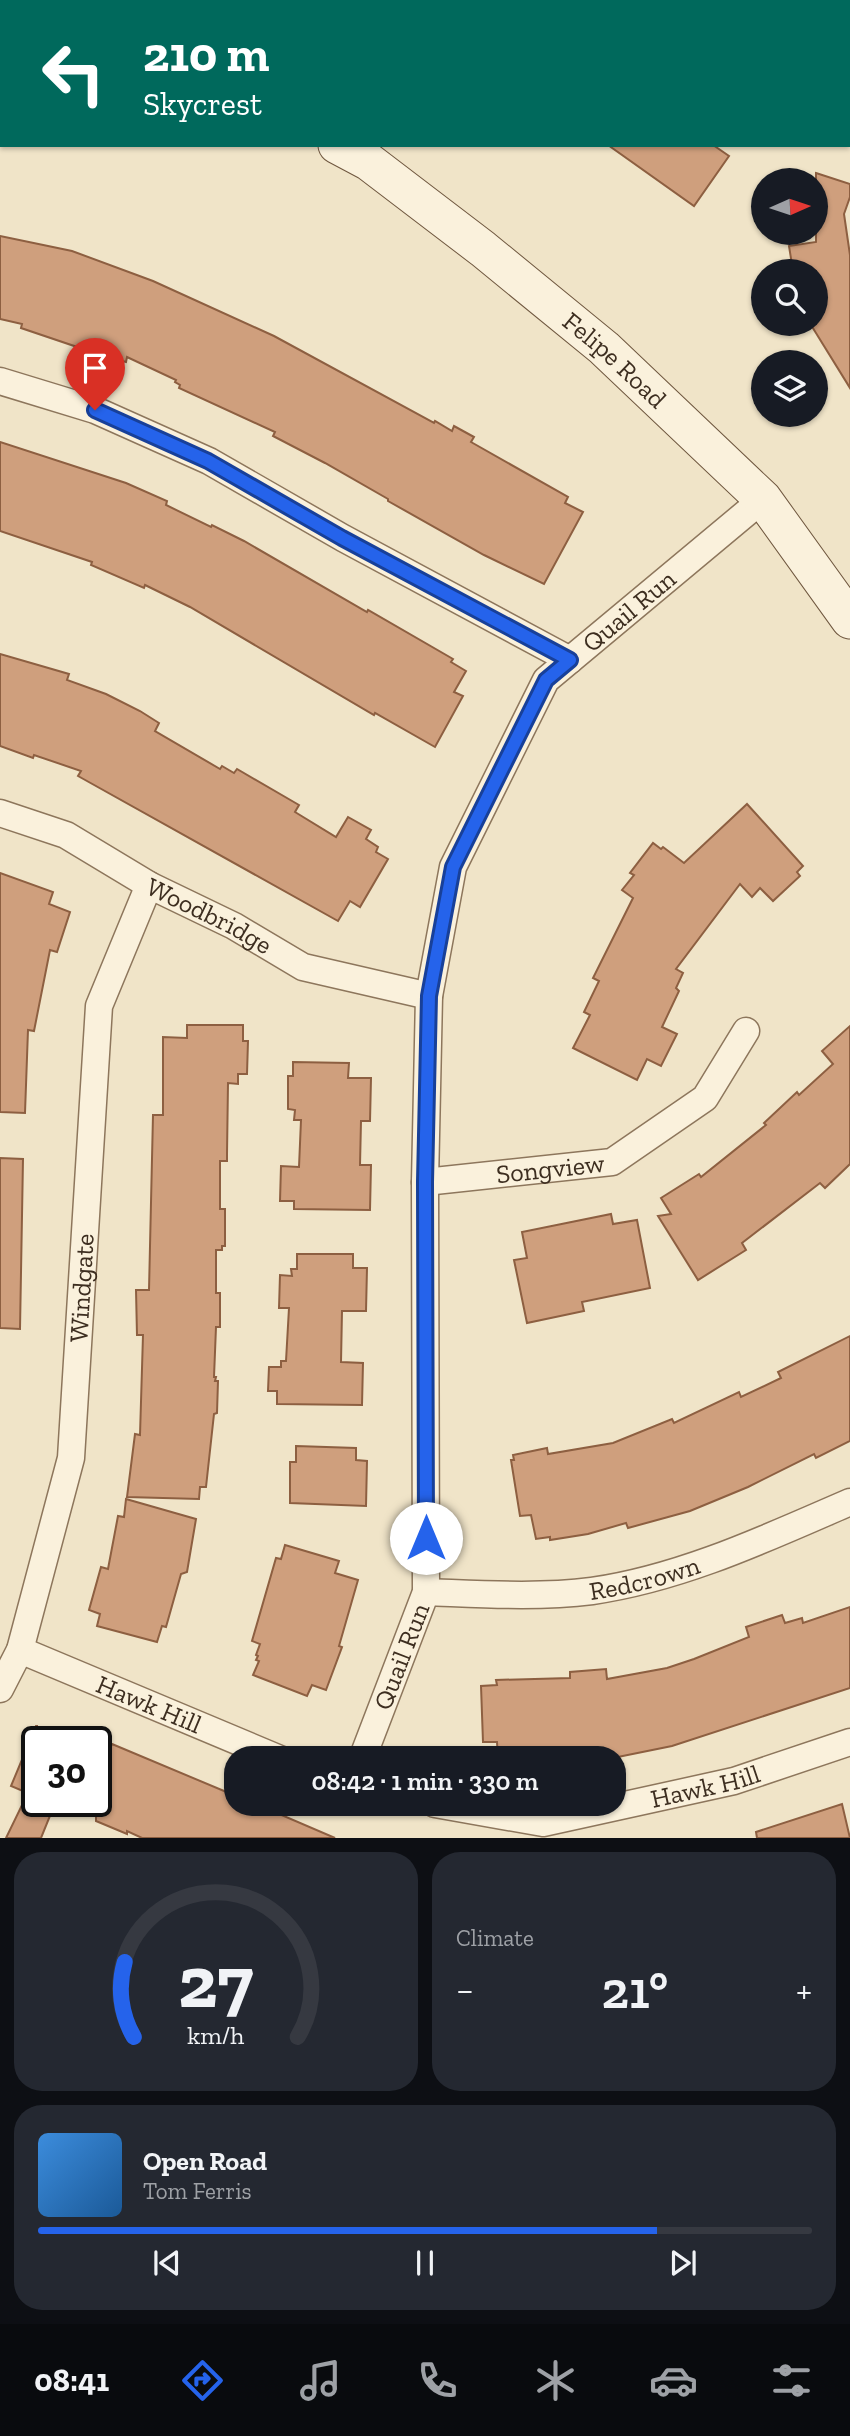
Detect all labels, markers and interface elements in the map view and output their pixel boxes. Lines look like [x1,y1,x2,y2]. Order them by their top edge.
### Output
text: 210 m [143,25,269,84]
icon: left [28,28,119,119]
text: Skycrest [143,85,262,123]
north arrow [751,168,828,245]
map controls [751,168,828,427]
button: search [751,259,828,336]
street label: Felipe Road [556,305,673,415]
pin [65,338,125,410]
icon: arrive [76,349,114,387]
button: layers [751,350,828,427]
street label: Quail Run [576,563,682,659]
street label: Woodbridge [141,870,278,961]
street label: Songview [494,1147,606,1190]
street label: Windgate [62,1232,101,1343]
position arrow [389,1501,463,1575]
street label: Redcrown [587,1549,704,1607]
street label: Quail Run [366,1598,436,1714]
street label: Hawk Hill [92,1668,207,1740]
speed limit sign: 30 [21,1726,112,1817]
street label: Hawk Hill [648,1757,764,1815]
text: 08:42 · 1 min · 330 m [312,1765,538,1797]
text: Climate [456,1924,534,1952]
text: 27 [178,1939,254,2027]
text: 21° [602,1959,668,2021]
text: − [456,1967,474,2013]
text: + [796,1967,812,2013]
text: km/h [187,2020,245,2050]
text: Open Road [143,2145,267,2177]
text: Tom Ferris [143,2177,252,2205]
icon: previous [148,2244,186,2282]
icon: pause [406,2244,444,2282]
icon: next [664,2244,702,2282]
icon: directions [178,2356,227,2405]
icon: music [296,2356,345,2405]
icon: phone [413,2356,462,2405]
icon: climate [531,2356,580,2405]
icon: car [649,2356,698,2405]
icon: filters [767,2356,816,2405]
text: 08:41 [34,2361,109,2399]

